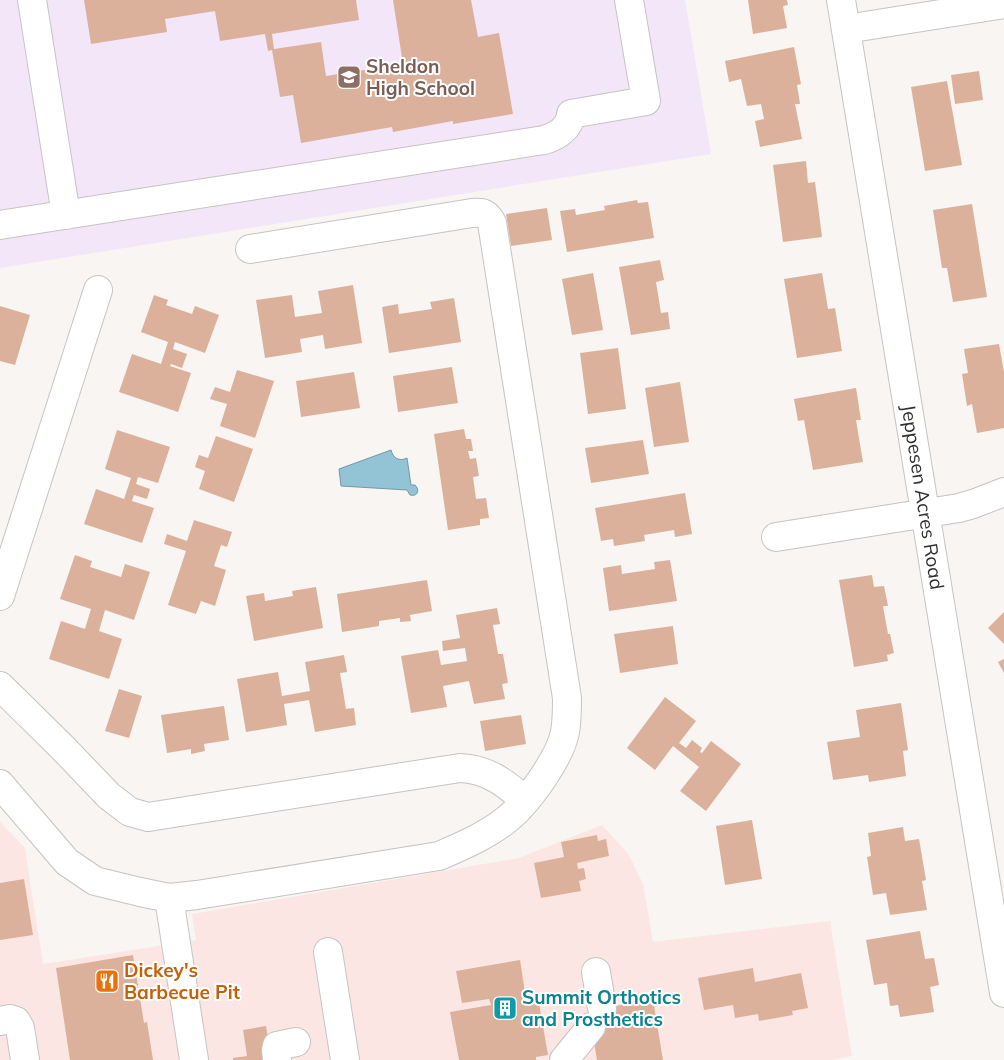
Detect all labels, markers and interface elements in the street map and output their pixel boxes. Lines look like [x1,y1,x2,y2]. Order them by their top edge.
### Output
place label: Sheldon High School [366,54,475,100]
school or university icon: Sheldon High School [336,64,362,90]
street label: Jeppesen Acres Road [897,403,949,591]
place label: Dickey's Barbecue Pit [124,958,240,1004]
restaurant icon: Dickey's Barbecue Pit [94,968,120,994]
place label: Summit Orthotics and Prosthetics [522,985,681,1031]
building icon: Summit Orthotics and Prosthetics [492,995,518,1021]

